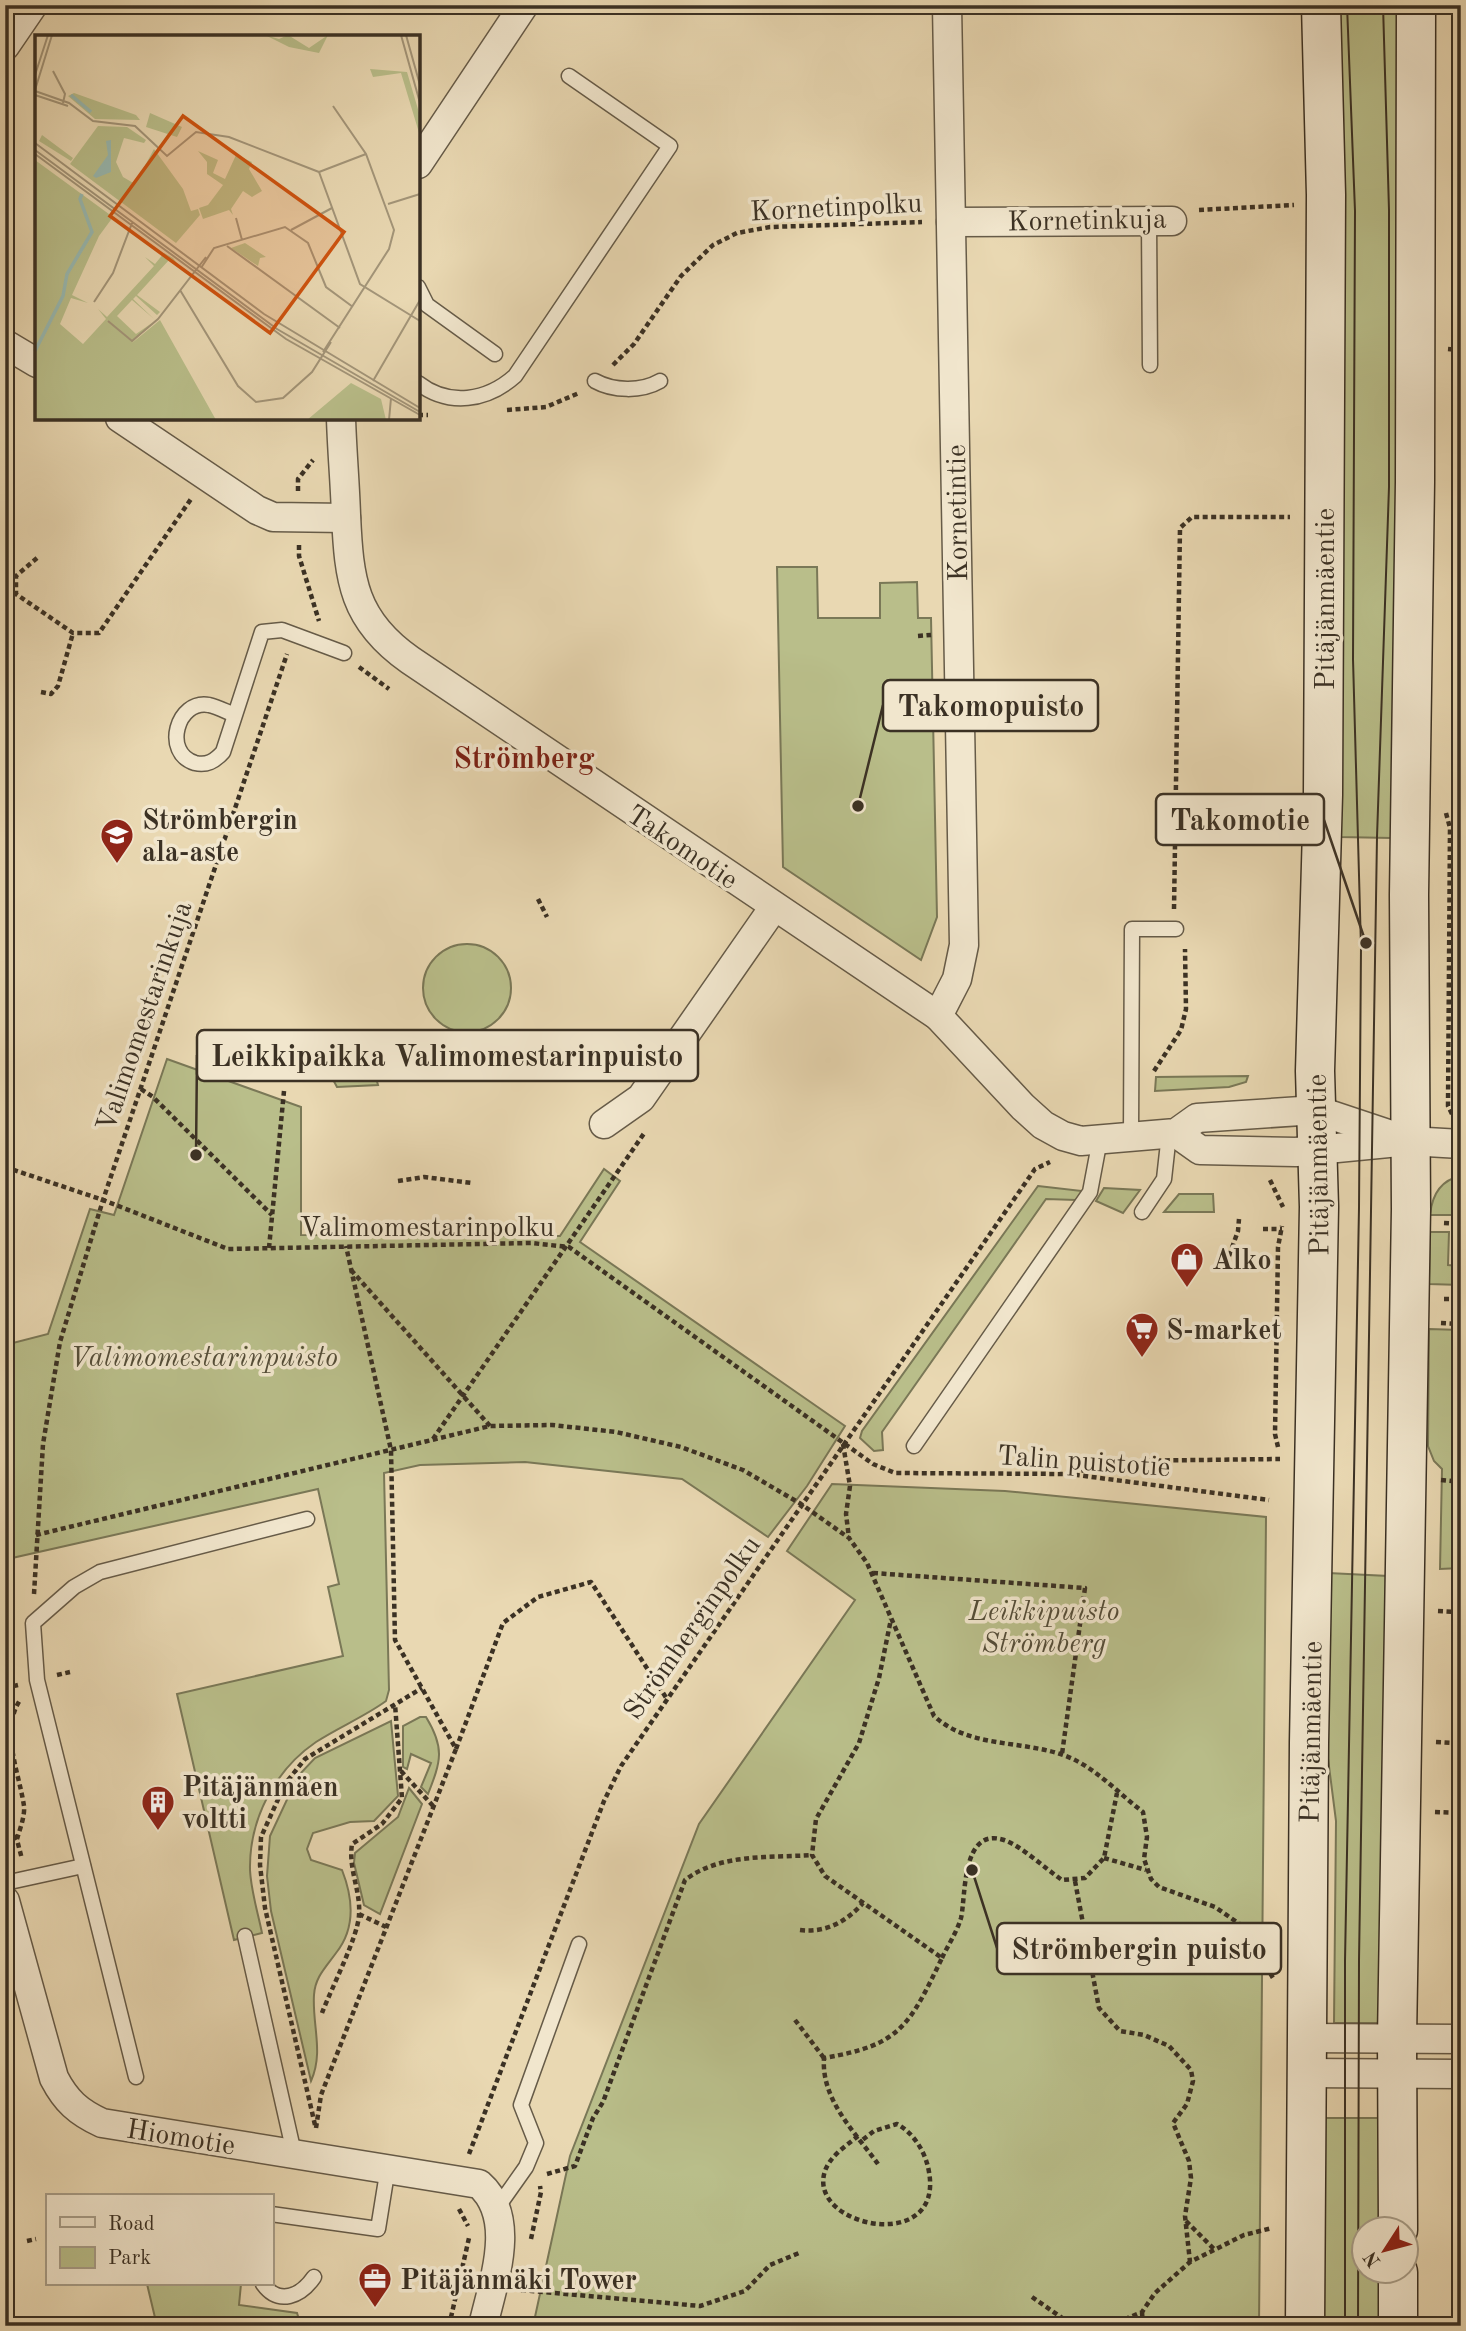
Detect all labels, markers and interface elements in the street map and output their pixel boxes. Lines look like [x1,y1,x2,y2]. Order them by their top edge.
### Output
inset map [35,35,420,420]
street label: Kornetinpolku [749,190,923,227]
street label: Kornetinkuja [1007,207,1167,237]
street label: Kornetintie [944,444,974,582]
street label: Pitäjänmäentie [1313,508,1341,690]
callout: Takomopuisto [883,680,1098,731]
text: Takomopuisto [898,693,1084,723]
district label: Strömberg [453,745,595,775]
callout: Takomotie [1156,794,1324,845]
street label: Takomotie [621,801,742,896]
text: Takomotie [1170,807,1310,837]
place label: Strömbergin ala-aste [142,808,298,868]
school or university icon: Strömbergin ala-aste [98,816,136,865]
street label: Valimomestarinkuja [93,898,198,1136]
callout: Leikkipaikka Valimomestarinpuisto [197,1030,698,1081]
text: Leikkipaikka Valimomestarinpuisto [211,1043,683,1073]
street label: Pitäjänmäentie [1304,1073,1336,1256]
street label: Valimomestarinpolku [300,1215,555,1243]
shop icon: Alko [1168,1240,1206,1289]
place label: Alko [1212,1248,1272,1276]
supermarket icon: S-market [1123,1310,1161,1359]
place label: S-market [1166,1318,1282,1346]
park label: Valimomestarinpuisto [70,1345,338,1373]
street label: Talin puistotie [996,1443,1171,1483]
street label: Strömberginpolku [620,1532,767,1726]
park label: Leikkipuisto Strömberg [968,1599,1119,1659]
street label: Pitäjänmäentie [1297,1641,1329,1824]
place label: Pitäjänmäen voltti [182,1775,339,1835]
building icon: Pitäjänmäen voltti [139,1783,177,1832]
callout: Strömbergin puisto [997,1923,1281,1974]
text: Strömbergin puisto [1011,1936,1267,1966]
street label: Hiomotie [124,2117,237,2161]
legend [46,2194,273,2286]
text: Road [108,2214,155,2235]
north arrow [1350,2216,1420,2286]
text: N [1361,2247,1385,2270]
text: Park [108,2248,151,2269]
office icon: Pitäjänmäki Tower [356,2260,394,2309]
place label: Pitäjänmäki Tower [400,2268,637,2296]

